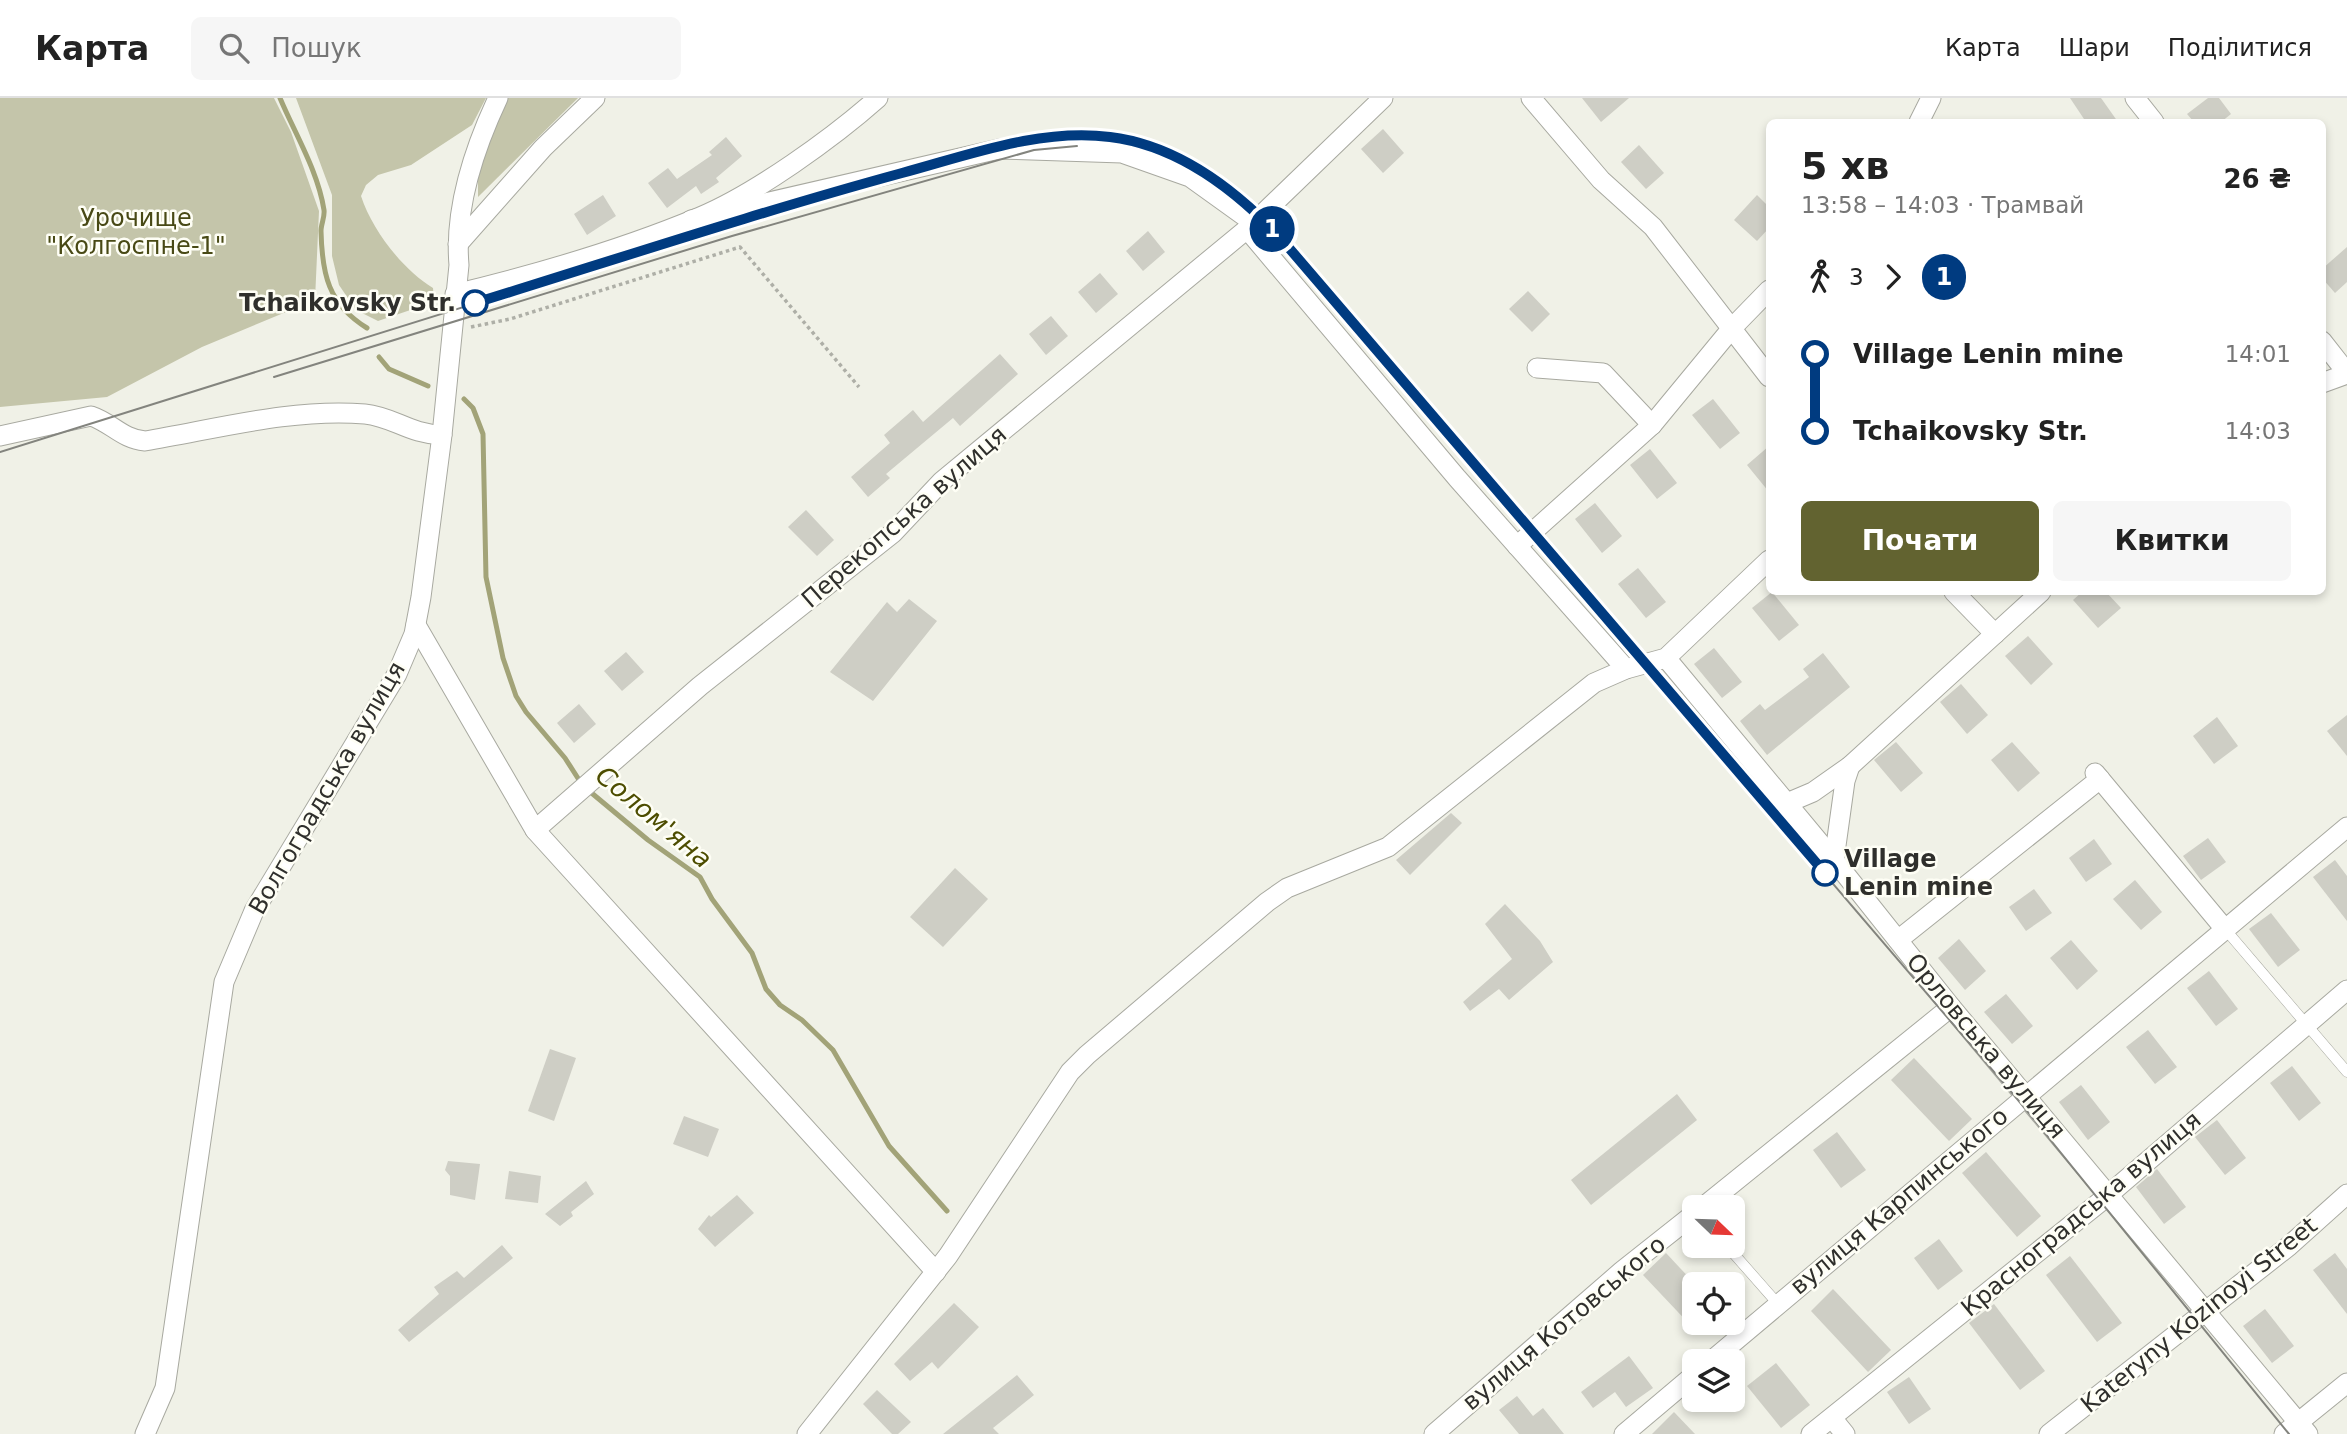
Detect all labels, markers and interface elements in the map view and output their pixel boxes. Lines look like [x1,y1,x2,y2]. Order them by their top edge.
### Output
search box [191,17,681,80]
text: Карта [35,29,149,68]
icon: search [215,29,253,67]
text: Пошук [271,33,362,63]
text: Карта [1945,34,2021,62]
text: Шари [2059,34,2130,62]
text: Поділитися [2168,34,2312,62]
text: 5 хв [1801,144,1889,188]
text: 26 ₴ [2223,164,2291,194]
text: 13:58 – 14:03 · Трамвай [1801,192,2084,218]
park label: Урочище "Колгоспне-1" [46,204,226,260]
line badge: 1 [1249,206,1295,252]
text: 1 [1264,215,1280,243]
icon: walk [1801,258,1839,296]
icon: forward [1874,258,1912,296]
text: 1 [1936,263,1952,291]
text: 3 [1849,264,1864,290]
place label: Tchaikovsky Str. [239,289,456,317]
marker: Tchaikovsky Str. [462,290,488,316]
text: Village Lenin mine [1853,339,2124,369]
text: 14:01 [2225,341,2291,367]
text: Tchaikovsky Str. [1853,416,2088,446]
text: 14:03 [2225,418,2291,444]
street label: Перекопська вулиця [796,421,1012,613]
button: Почати [1801,501,2039,581]
button: Квитки [2053,501,2291,581]
street label: Волгоградська вулиця [243,657,411,919]
water label: Солом'яна [590,760,718,874]
place label: Village Lenin mine [1844,845,1993,901]
marker: Village Lenin mine [1812,860,1838,886]
street label: Орловська вулиця [1901,948,2071,1144]
street label: вулиця Карпинського [1784,1102,2014,1300]
street label: Красноградська вулиця [1956,1106,2206,1322]
north arrow [1682,1195,1745,1258]
map controls [1682,1195,1745,1412]
street label: Kateryny Kozinoyi Street [2076,1211,2322,1419]
street label: вулиця Котовського [1457,1230,1671,1416]
button: locate [1682,1272,1745,1335]
button: layers [1682,1349,1745,1412]

